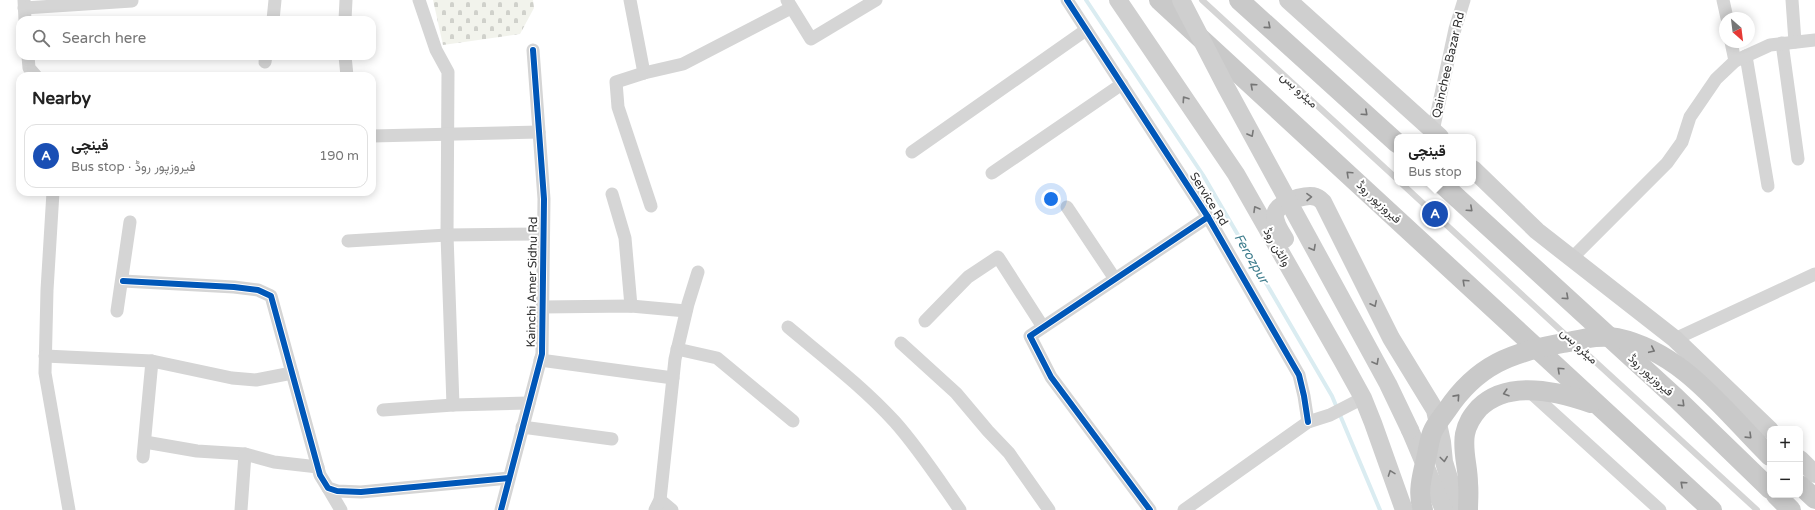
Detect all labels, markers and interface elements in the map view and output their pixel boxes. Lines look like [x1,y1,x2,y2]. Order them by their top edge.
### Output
street label: Qainchee Bazar Rd [1429,10,1467,120]
north arrow [1719,12,1755,48]
search box [16,16,376,60]
one-way arrow [1264,21,1271,28]
icon: search [30,27,52,49]
text: Search here [62,29,146,47]
street label: میٹرو بس [1277,69,1321,112]
one-way arrow [1250,83,1258,91]
text: Nearby [32,88,91,109]
one-way arrow [1183,97,1190,104]
one-way arrow [1360,108,1367,115]
one-way arrow [1247,130,1254,137]
popup [1394,134,1476,186]
text: قینچی [71,136,109,154]
text: قینچی [1408,142,1446,160]
text: A [41,148,51,164]
text: 190 m [319,148,359,164]
text: Bus stop · فیروزپور روڈ [71,159,196,175]
text: Bus stop [1408,164,1462,180]
street label: Service Rd [1187,170,1231,228]
one-way arrow [1346,171,1354,179]
street label: فیروزپور روڈ [1353,178,1404,227]
your location [1041,189,1061,209]
one-way arrow [1306,193,1312,201]
pin: A [1422,199,1448,229]
one-way arrow [1465,205,1472,212]
one-way arrow [1253,206,1260,213]
street label: Kainchi Amer Sidhu Rd [524,216,540,348]
street label: والٹن روڈ [1259,225,1294,269]
water label: Ferozpur [1230,231,1273,288]
one-way arrow [1309,244,1316,251]
one-way arrow [1462,279,1470,286]
one-way arrow [1561,292,1568,299]
one-way arrow [1369,300,1377,307]
street label: میٹرو بس [1557,325,1601,368]
one-way arrow [1648,345,1655,353]
street label: فیروزپور روڈ [1625,351,1677,400]
one-way arrow [1371,358,1378,365]
one-way arrow [1557,367,1565,375]
one-way arrow [1503,388,1510,397]
one-way arrow [1452,394,1459,401]
one-way arrow [1677,399,1685,407]
map controls [1767,426,1803,498]
button: + [1767,426,1803,462]
one-way arrow [1744,431,1752,438]
one-way arrow [1439,456,1448,462]
button: − [1767,462,1803,498]
one-way arrow [1388,470,1396,477]
one-way arrow [1681,481,1688,488]

